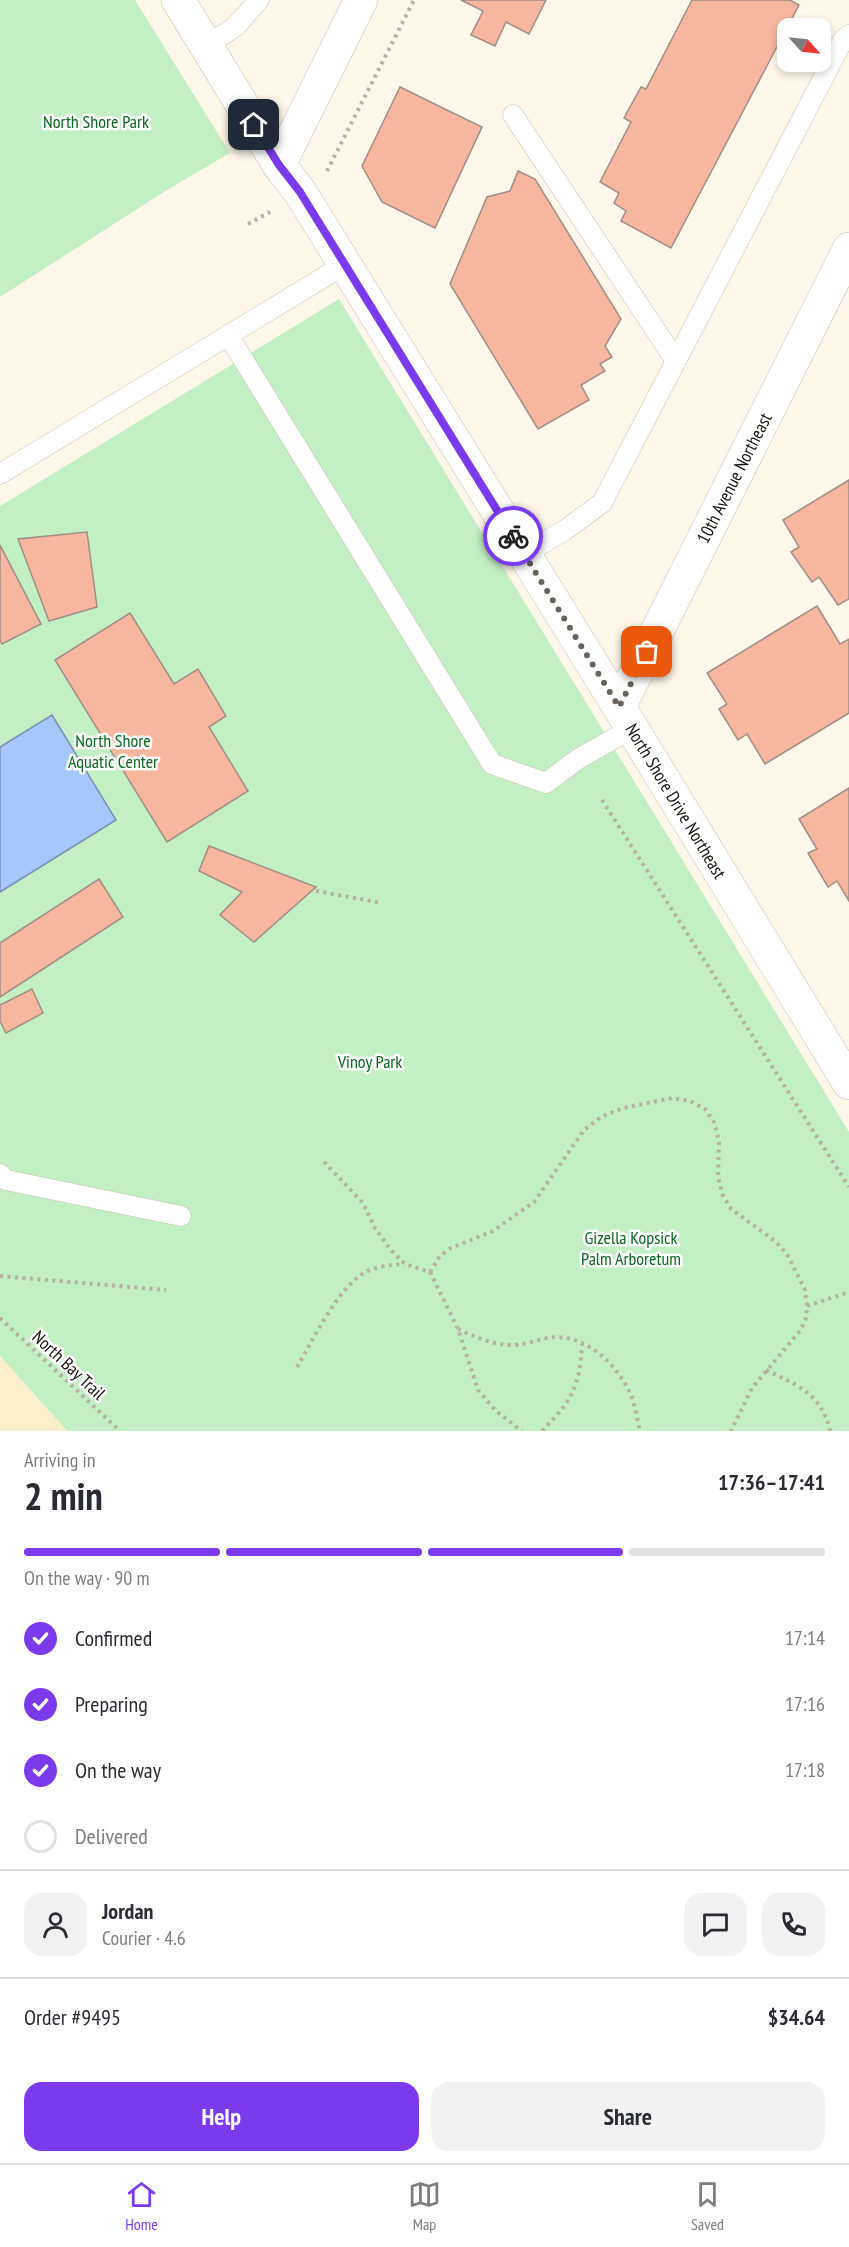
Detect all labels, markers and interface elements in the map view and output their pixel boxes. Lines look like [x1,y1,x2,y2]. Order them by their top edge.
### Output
north arrow [777,18,831,72]
map controls [777,18,831,72]
pin [228,99,279,150]
icon: home [237,108,270,141]
park label: North Shore Park [43,110,149,133]
street label: 10th Avenue Northeast [691,409,777,547]
courier [483,506,543,566]
icon: bike [497,520,530,553]
pin [621,626,672,677]
icon: bag [630,635,663,668]
street label: North Shore Drive Northeast [621,719,731,883]
park label: North Shore Aquatic Center [68,729,158,773]
park label: Vinoy Park [337,1050,402,1073]
park label: Gizella Kopsick Palm Arboretum [581,1226,681,1270]
street label: North Bay Trail [28,1325,111,1405]
text: Arriving in [24,1447,96,1473]
text: 17:36–17:41 [718,1468,825,1496]
text: 2 min [24,1470,103,1521]
text: On the way · 90 m [24,1565,150,1591]
icon: check [24,1622,57,1655]
text: Confirmed [75,1624,152,1652]
text: 17:14 [785,1625,825,1651]
icon: check [24,1688,57,1721]
text: Preparing [75,1690,148,1718]
text: 17:16 [785,1691,825,1717]
icon: check [24,1754,57,1787]
text: On the way [75,1756,161,1784]
text: 17:18 [785,1757,825,1783]
text: Delivered [75,1822,148,1850]
button: person [24,1893,87,1956]
button: chat [684,1893,747,1956]
button: phone [762,1893,825,1956]
text: Jordan [102,1897,153,1925]
text: Courier · 4.6 [102,1925,186,1951]
text: Order #9495 [24,2003,121,2031]
text: $34.64 [768,2003,825,2031]
button: Help [24,2082,419,2151]
button: Share [431,2082,825,2151]
tab: Home [125,2178,158,2234]
tab: Map [408,2178,441,2234]
tab: Saved [691,2178,724,2234]

